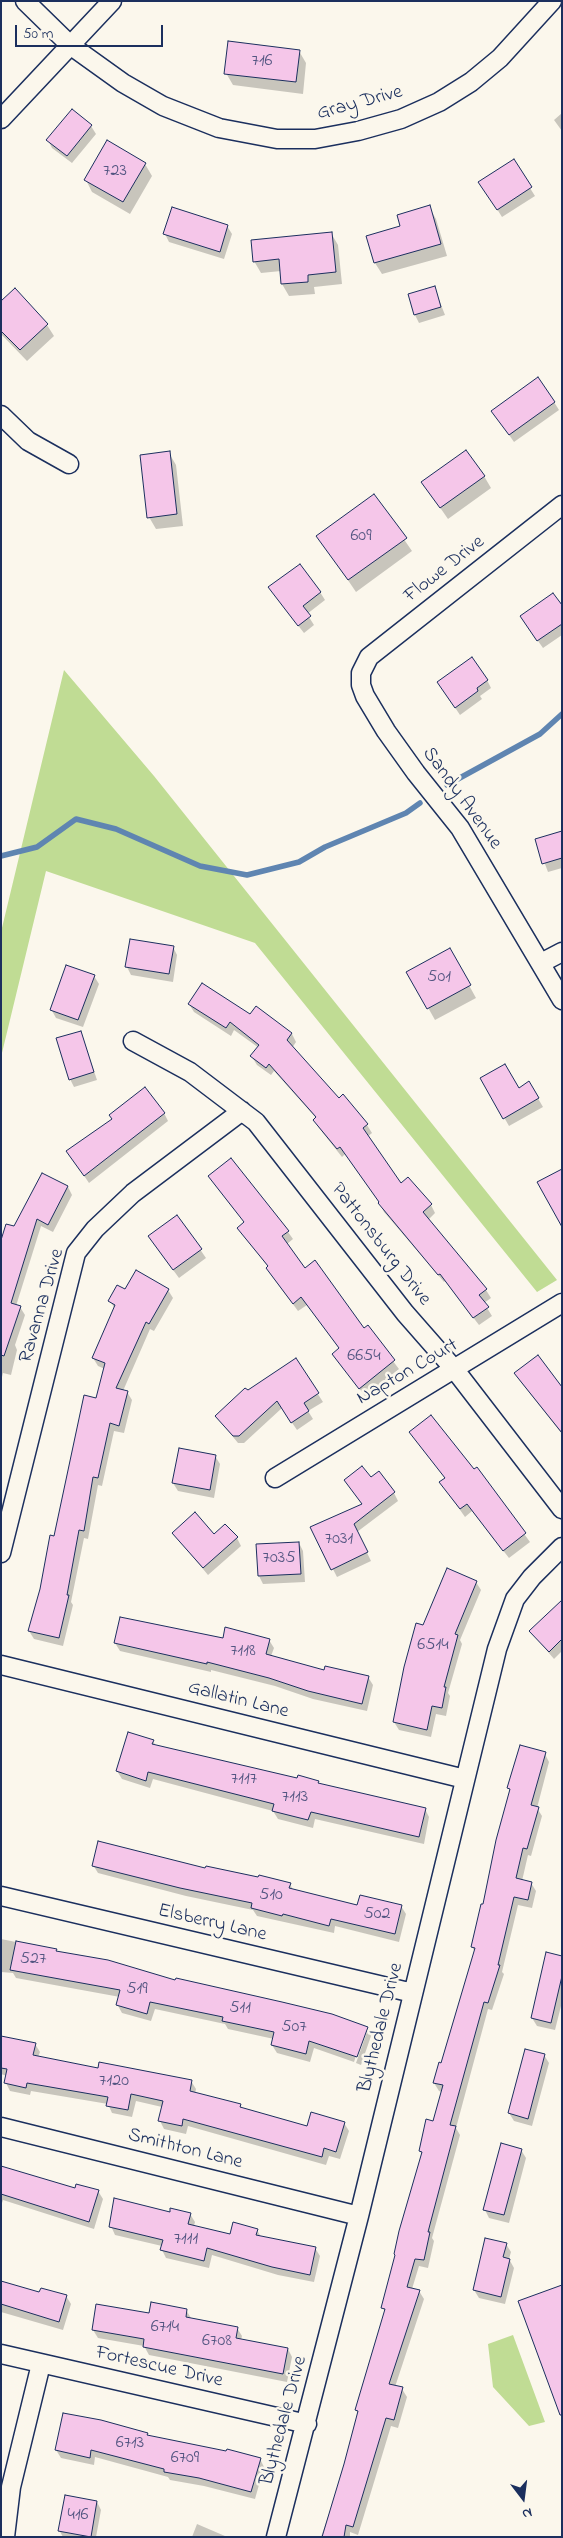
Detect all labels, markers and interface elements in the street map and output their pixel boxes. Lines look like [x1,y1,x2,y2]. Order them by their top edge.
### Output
scale bar [18,15,165,47]
text: 50 m [23,23,53,45]
house number: 716 [251,51,273,73]
street label: Gray Drive [315,81,405,127]
house number: 723 [103,161,127,183]
house number: 609 [350,526,372,548]
street label: Flowe Drive [400,531,490,609]
street label: Sandy Avenue [416,743,506,855]
house number: 501 [427,967,451,989]
street label: Pattonsburg Drive [325,1179,435,1311]
street label: Ravanna Drive [15,1246,71,1366]
street label: Napton Court [353,1334,463,1412]
house number: 6654 [347,1346,381,1368]
house number: 7031 [325,1529,353,1551]
house number: 7035 [263,1548,295,1570]
house number: 6514 [417,1635,449,1657]
house number: 7118 [230,1641,256,1663]
street label: Gallatin Lane [185,1677,291,1725]
house number: 7117 [231,1769,257,1791]
house number: 7113 [282,1787,308,1809]
house number: 510 [259,1885,283,1907]
street label: Elsberry Lane [155,1900,269,1948]
house number: 502 [363,1904,391,1926]
house number: 527 [20,1949,46,1971]
street label: Blythedale Drive [354,1961,410,2095]
house number: 519 [126,1979,148,2001]
house number: 511 [229,1998,251,2020]
house number: 507 [281,2017,307,2039]
house number: 7120 [99,2071,129,2093]
street label: Smithton Lane [125,2124,245,2176]
house number: 7111 [174,2229,198,2251]
house number: 6714 [151,2317,179,2339]
house number: 6708 [202,2331,232,2353]
street label: Fortescue Drive [93,2342,225,2394]
street label: Blythedale Drive [256,2354,314,2488]
house number: 6713 [116,2433,144,2455]
house number: 6709 [171,2448,199,2470]
north arrow [498,2473,548,2523]
text: N [520,2502,534,2524]
house number: 416 [67,2505,89,2527]

